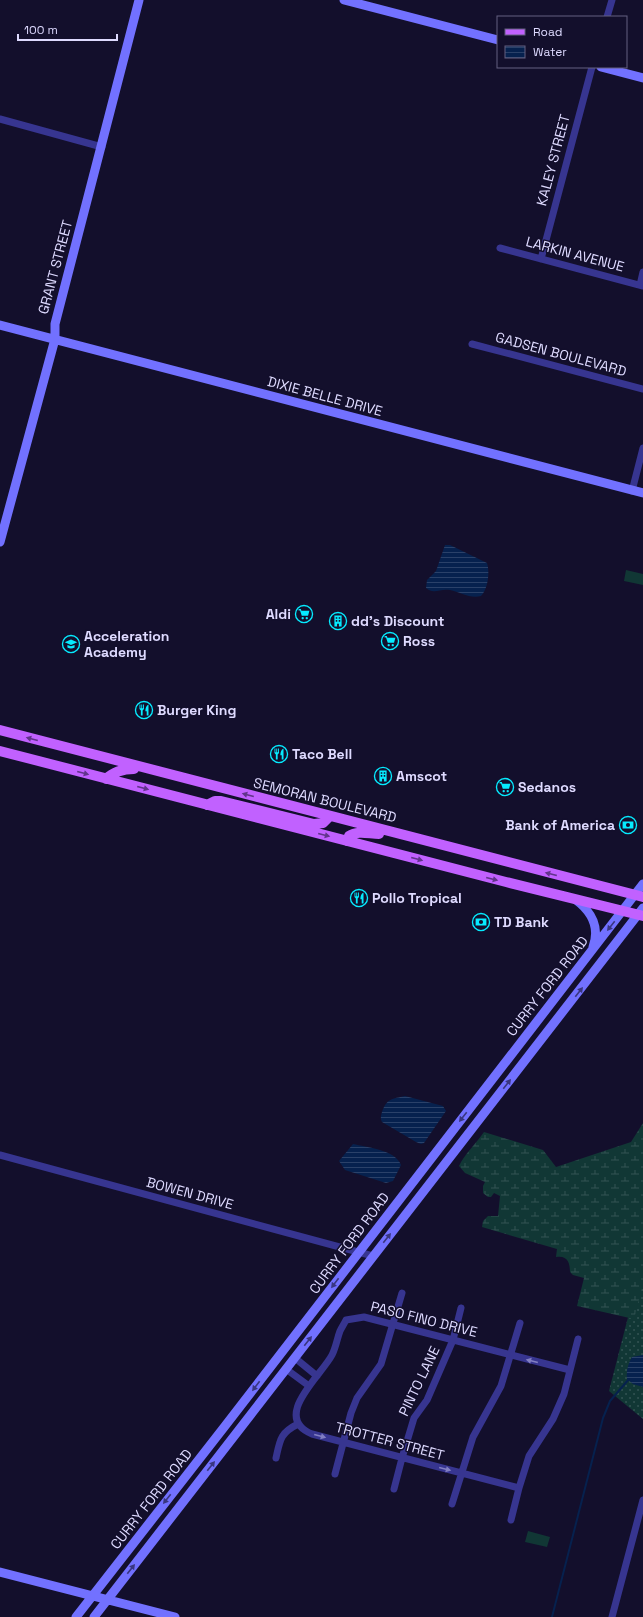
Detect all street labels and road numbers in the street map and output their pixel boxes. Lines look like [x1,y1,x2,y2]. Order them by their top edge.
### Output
street label: KALEY STREET [532,112,574,208]
street label: GRANT STREET [34,218,76,316]
street label: LARKIN AVENUE [524,232,626,276]
street label: GADSEN BOULEVARD [493,328,629,380]
street label: DIXIE BELLE DRIVE [265,372,385,420]
street label: SEMORAN BOULEVARD [252,774,398,826]
street label: CURRY FORD ROAD [502,932,592,1040]
street label: BOWEN DRIVE [144,1173,236,1213]
street label: CURRY FORD ROAD [305,1189,393,1297]
street label: PASO FINO DRIVE [369,1297,479,1341]
street label: PINTO LANE [394,1343,444,1419]
street label: TROTTER STREET [334,1418,446,1464]
street label: CURRY FORD ROAD [106,1445,196,1553]

